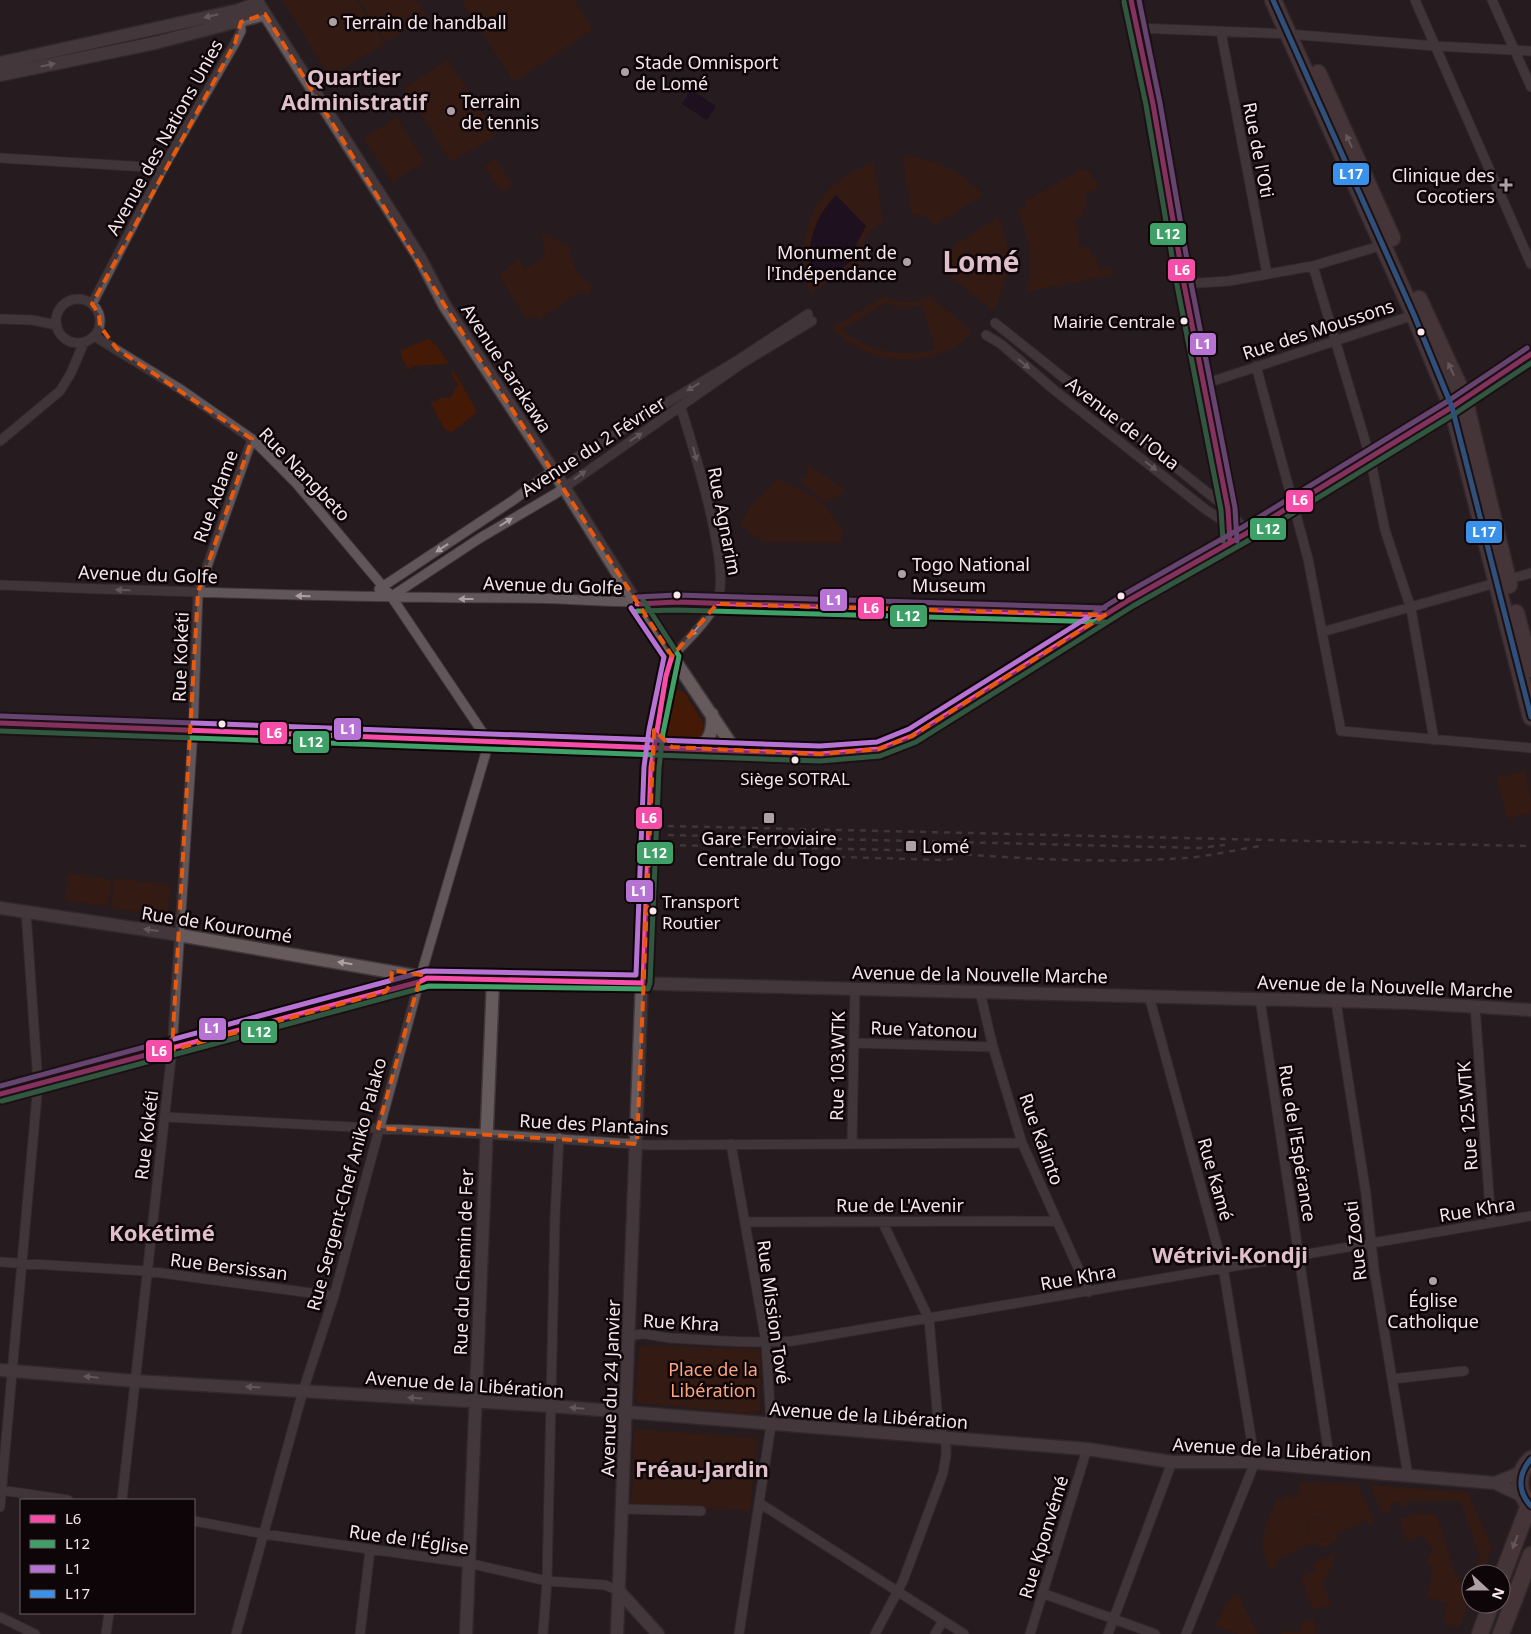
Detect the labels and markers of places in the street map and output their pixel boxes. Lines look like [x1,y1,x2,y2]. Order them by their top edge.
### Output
place label: Terrain de handball [343,10,507,34]
marker: Terrain de handball [327,16,339,28]
place label: Stade Omnisport de Lomé [635,50,779,95]
marker: Stade Omnisport de Lomé [619,66,631,78]
place label: Terrain de tennis [461,89,539,134]
marker: Terrain de tennis [445,105,457,117]
place label: Clinique des Cocotiers [1392,163,1495,208]
marker: Clinique des Cocotiers [1499,178,1513,192]
place label: Monument de l'Indépendance [766,240,897,285]
marker: Monument de l'Indépendance [901,256,913,268]
place label: Mairie Centrale [1053,310,1175,333]
marker: Mairie Centrale [1179,316,1189,326]
unlabelled marker [1416,327,1426,337]
place label: Togo National Museum [912,552,1030,597]
marker: Togo National Museum [896,568,908,580]
unlabelled marker [672,590,682,600]
unlabelled marker [1116,591,1126,601]
unlabelled marker [217,719,227,729]
marker: Siège SOTRAL [790,755,800,765]
place label: Siège SOTRAL [740,767,850,790]
marker: Gare Ferroviaire Centrale du Togo [762,811,776,825]
place label: Gare Ferroviaire Centrale du Togo [697,826,841,871]
place label: Lomé [922,834,969,858]
marker: Lomé [904,839,918,853]
place label: Transport Routier [662,890,739,934]
marker: Transport Routier [648,906,658,916]
marker: Église Catholique [1427,1275,1439,1287]
place label: Église Catholique [1387,1288,1479,1333]

